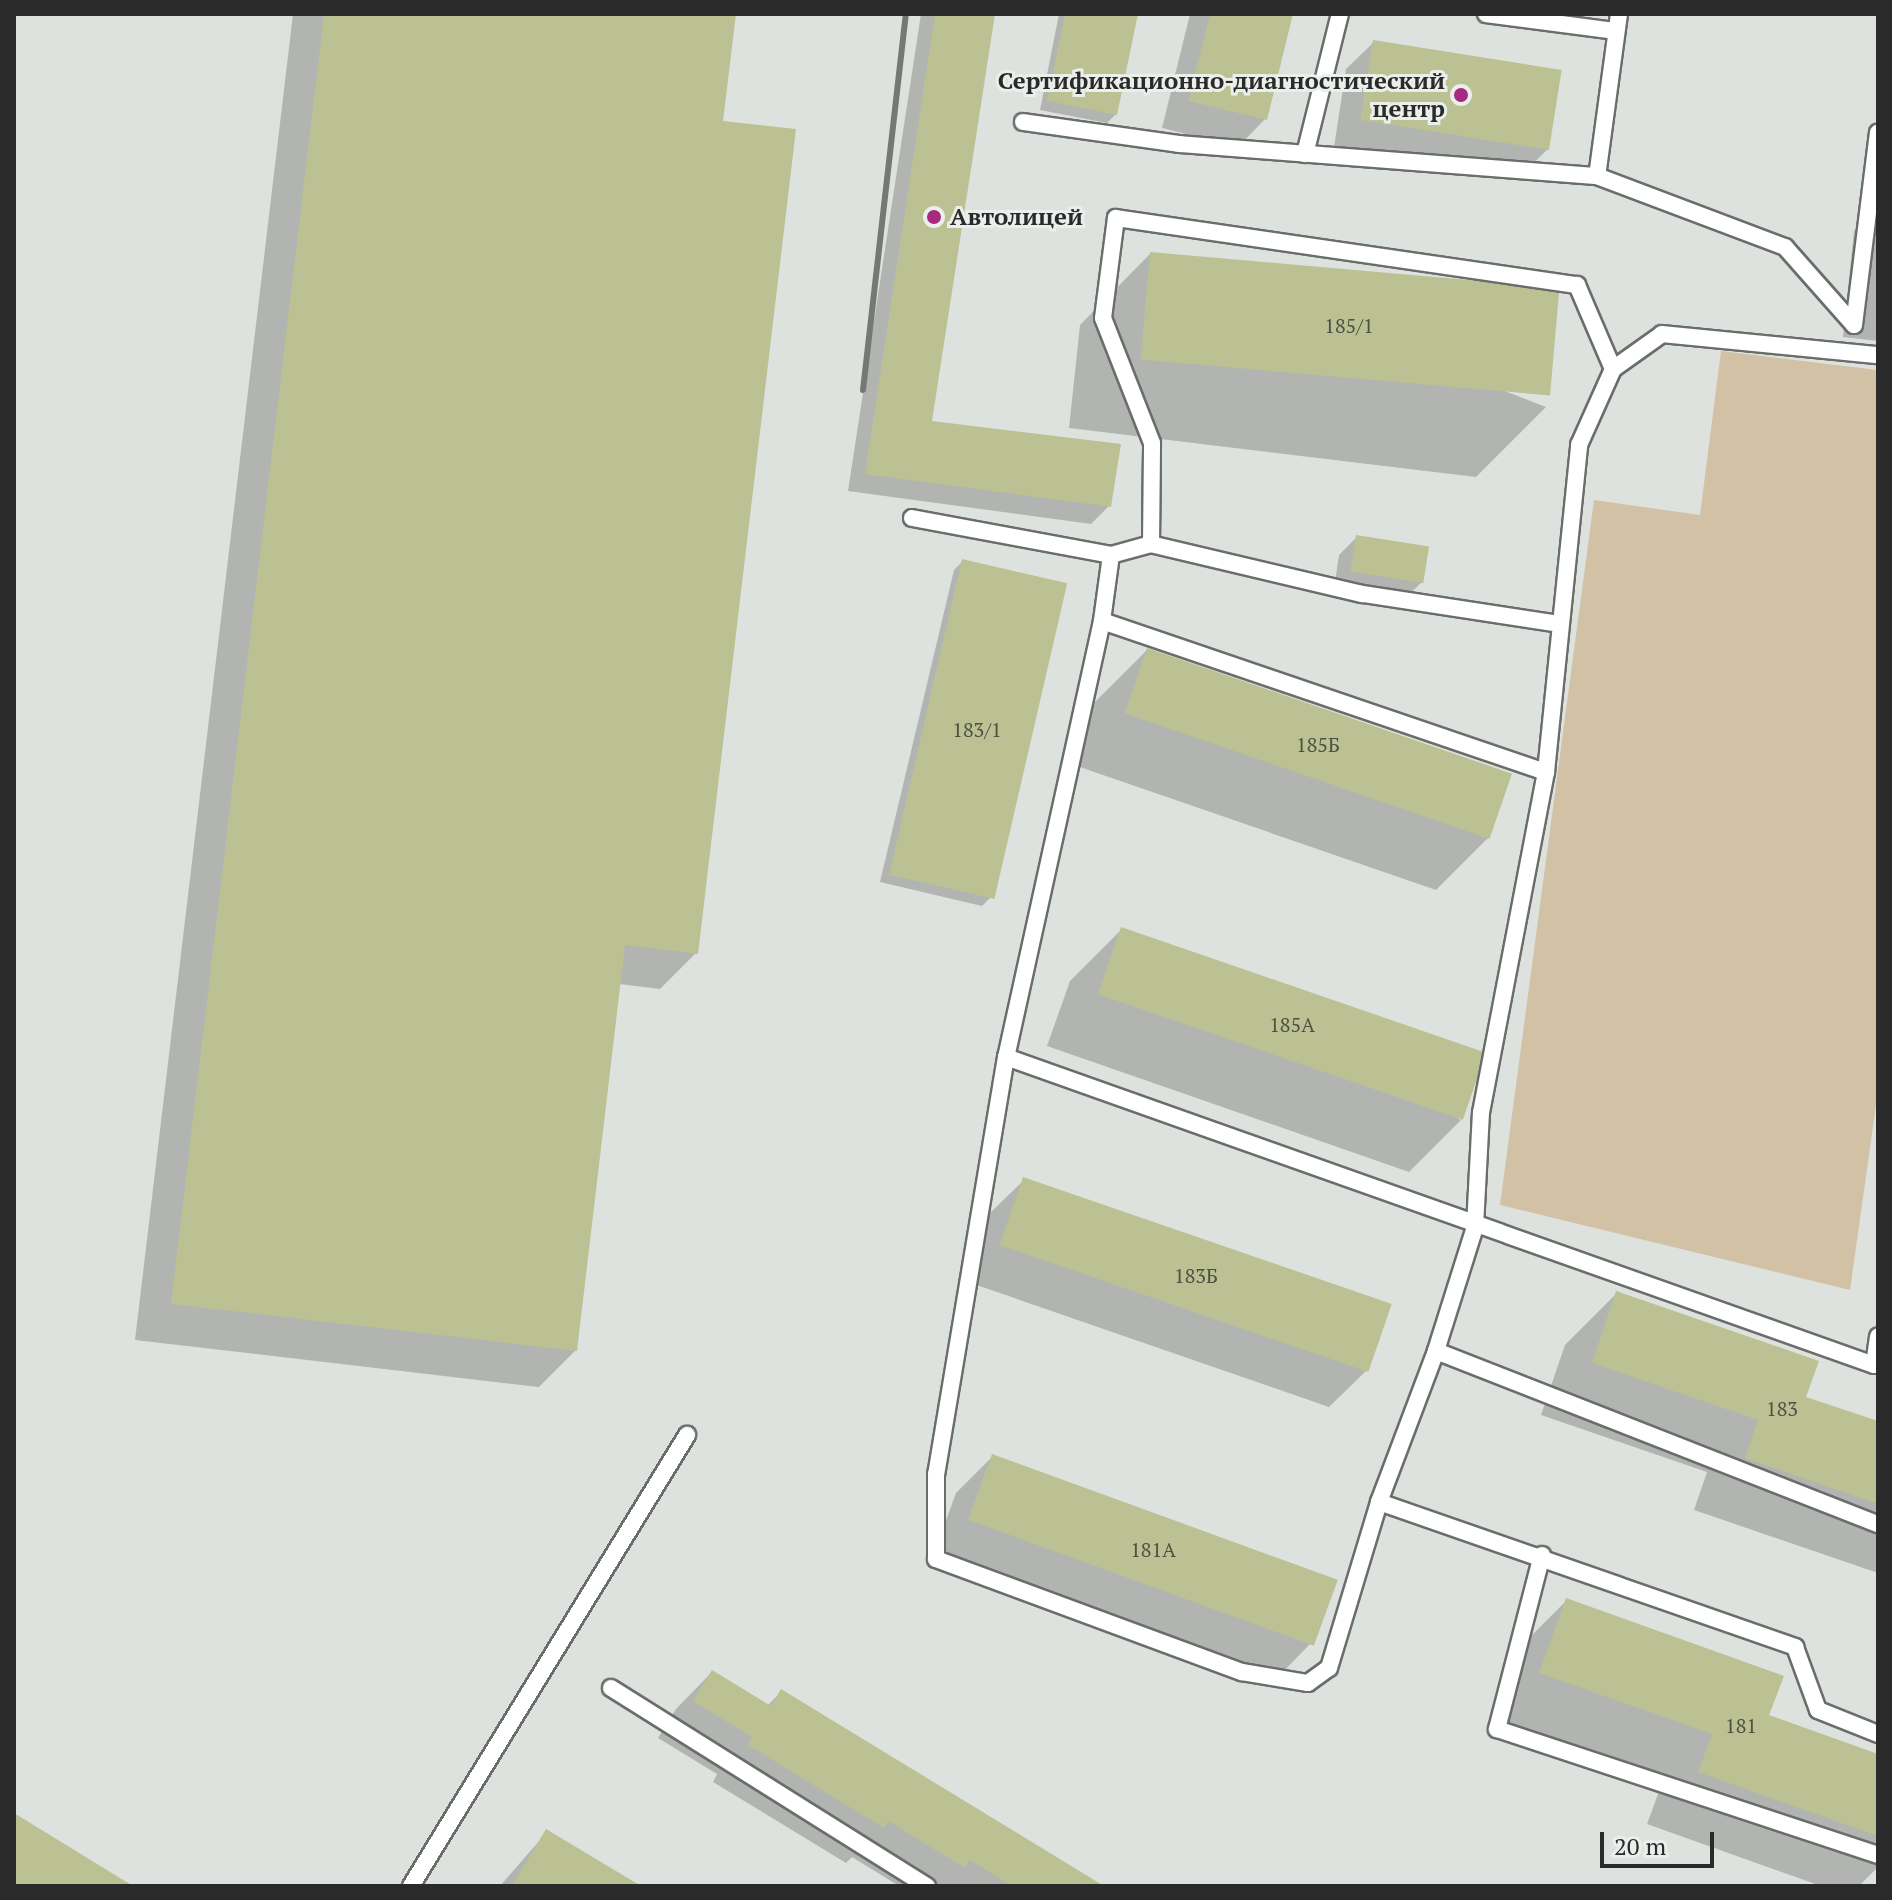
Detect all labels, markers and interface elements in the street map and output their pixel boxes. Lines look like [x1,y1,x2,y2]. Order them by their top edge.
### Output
place label: Сертификационно-диагностический центр [998,67,1445,123]
marker: Сертификационно-диагностический центр [1452,86,1470,104]
place label: Автолицей [950,203,1083,231]
marker: Автолицей [925,208,943,226]
house number: 185/1 [1324,313,1374,337]
house number: 183/1 [952,717,1002,741]
house number: 185Б [1296,732,1340,756]
house number: 185А [1269,1012,1315,1036]
house number: 183Б [1174,1263,1218,1287]
house number: 183 [1766,1396,1798,1420]
house number: 181А [1130,1537,1176,1561]
house number: 181 [1725,1713,1757,1737]
scale bar [1604,1816,1718,1866]
text: 20 m [1614,1830,1666,1862]

